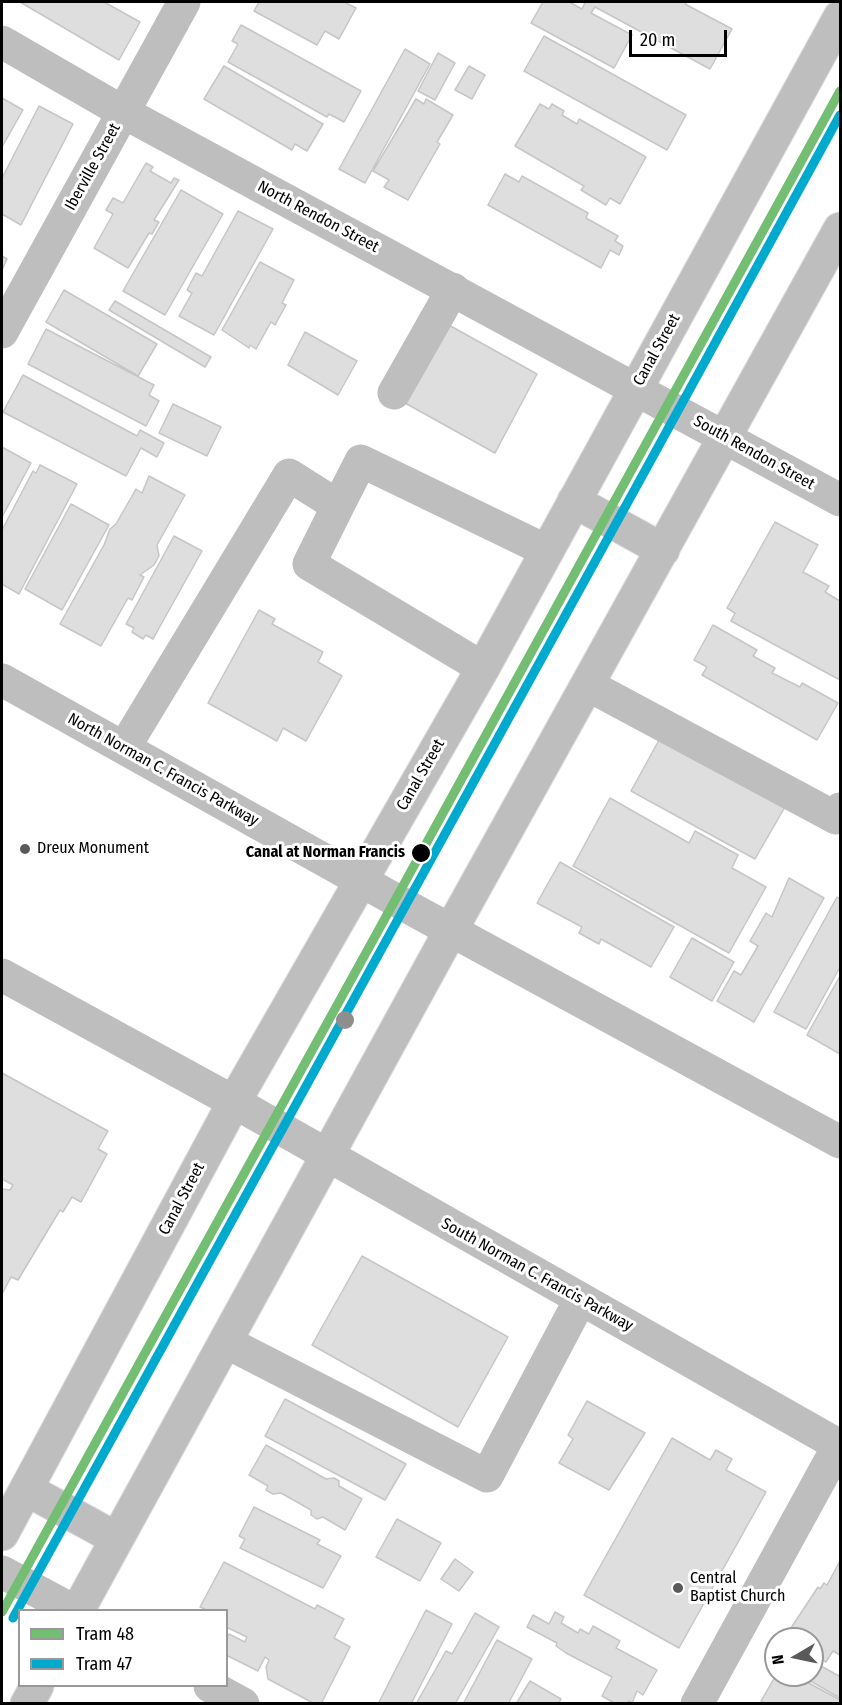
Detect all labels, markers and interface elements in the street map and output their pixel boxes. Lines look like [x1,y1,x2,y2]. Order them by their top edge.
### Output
scale bar [632,18,730,56]
text: 20 m [640,29,675,51]
street label: Iberville Street [61,120,125,214]
street label: North Rendon Street [254,177,382,257]
street label: Canal Street [629,311,685,389]
street label: South Rendon Street [690,412,818,494]
street label: North Norman C. Francis Parkway [64,709,262,831]
street label: Canal Street [393,736,449,814]
place label: Dreux Monument [37,839,149,859]
marker: Dreux Monument [18,842,32,856]
marker: Canal at Norman Francis [410,842,432,864]
place label: Canal at Norman Francis [246,843,405,863]
street label: Canal Street [155,1160,209,1238]
street label: South Norman C. Francis Parkway [438,1214,636,1336]
place label: Central Baptist Church [690,1569,785,1607]
marker: Central Baptist Church [671,1581,685,1595]
legend [18,1609,228,1687]
text: Tram 48 [76,1623,134,1645]
north arrow [764,1627,824,1687]
text: Tram 47 [76,1653,132,1675]
text: N [768,1653,788,1666]

